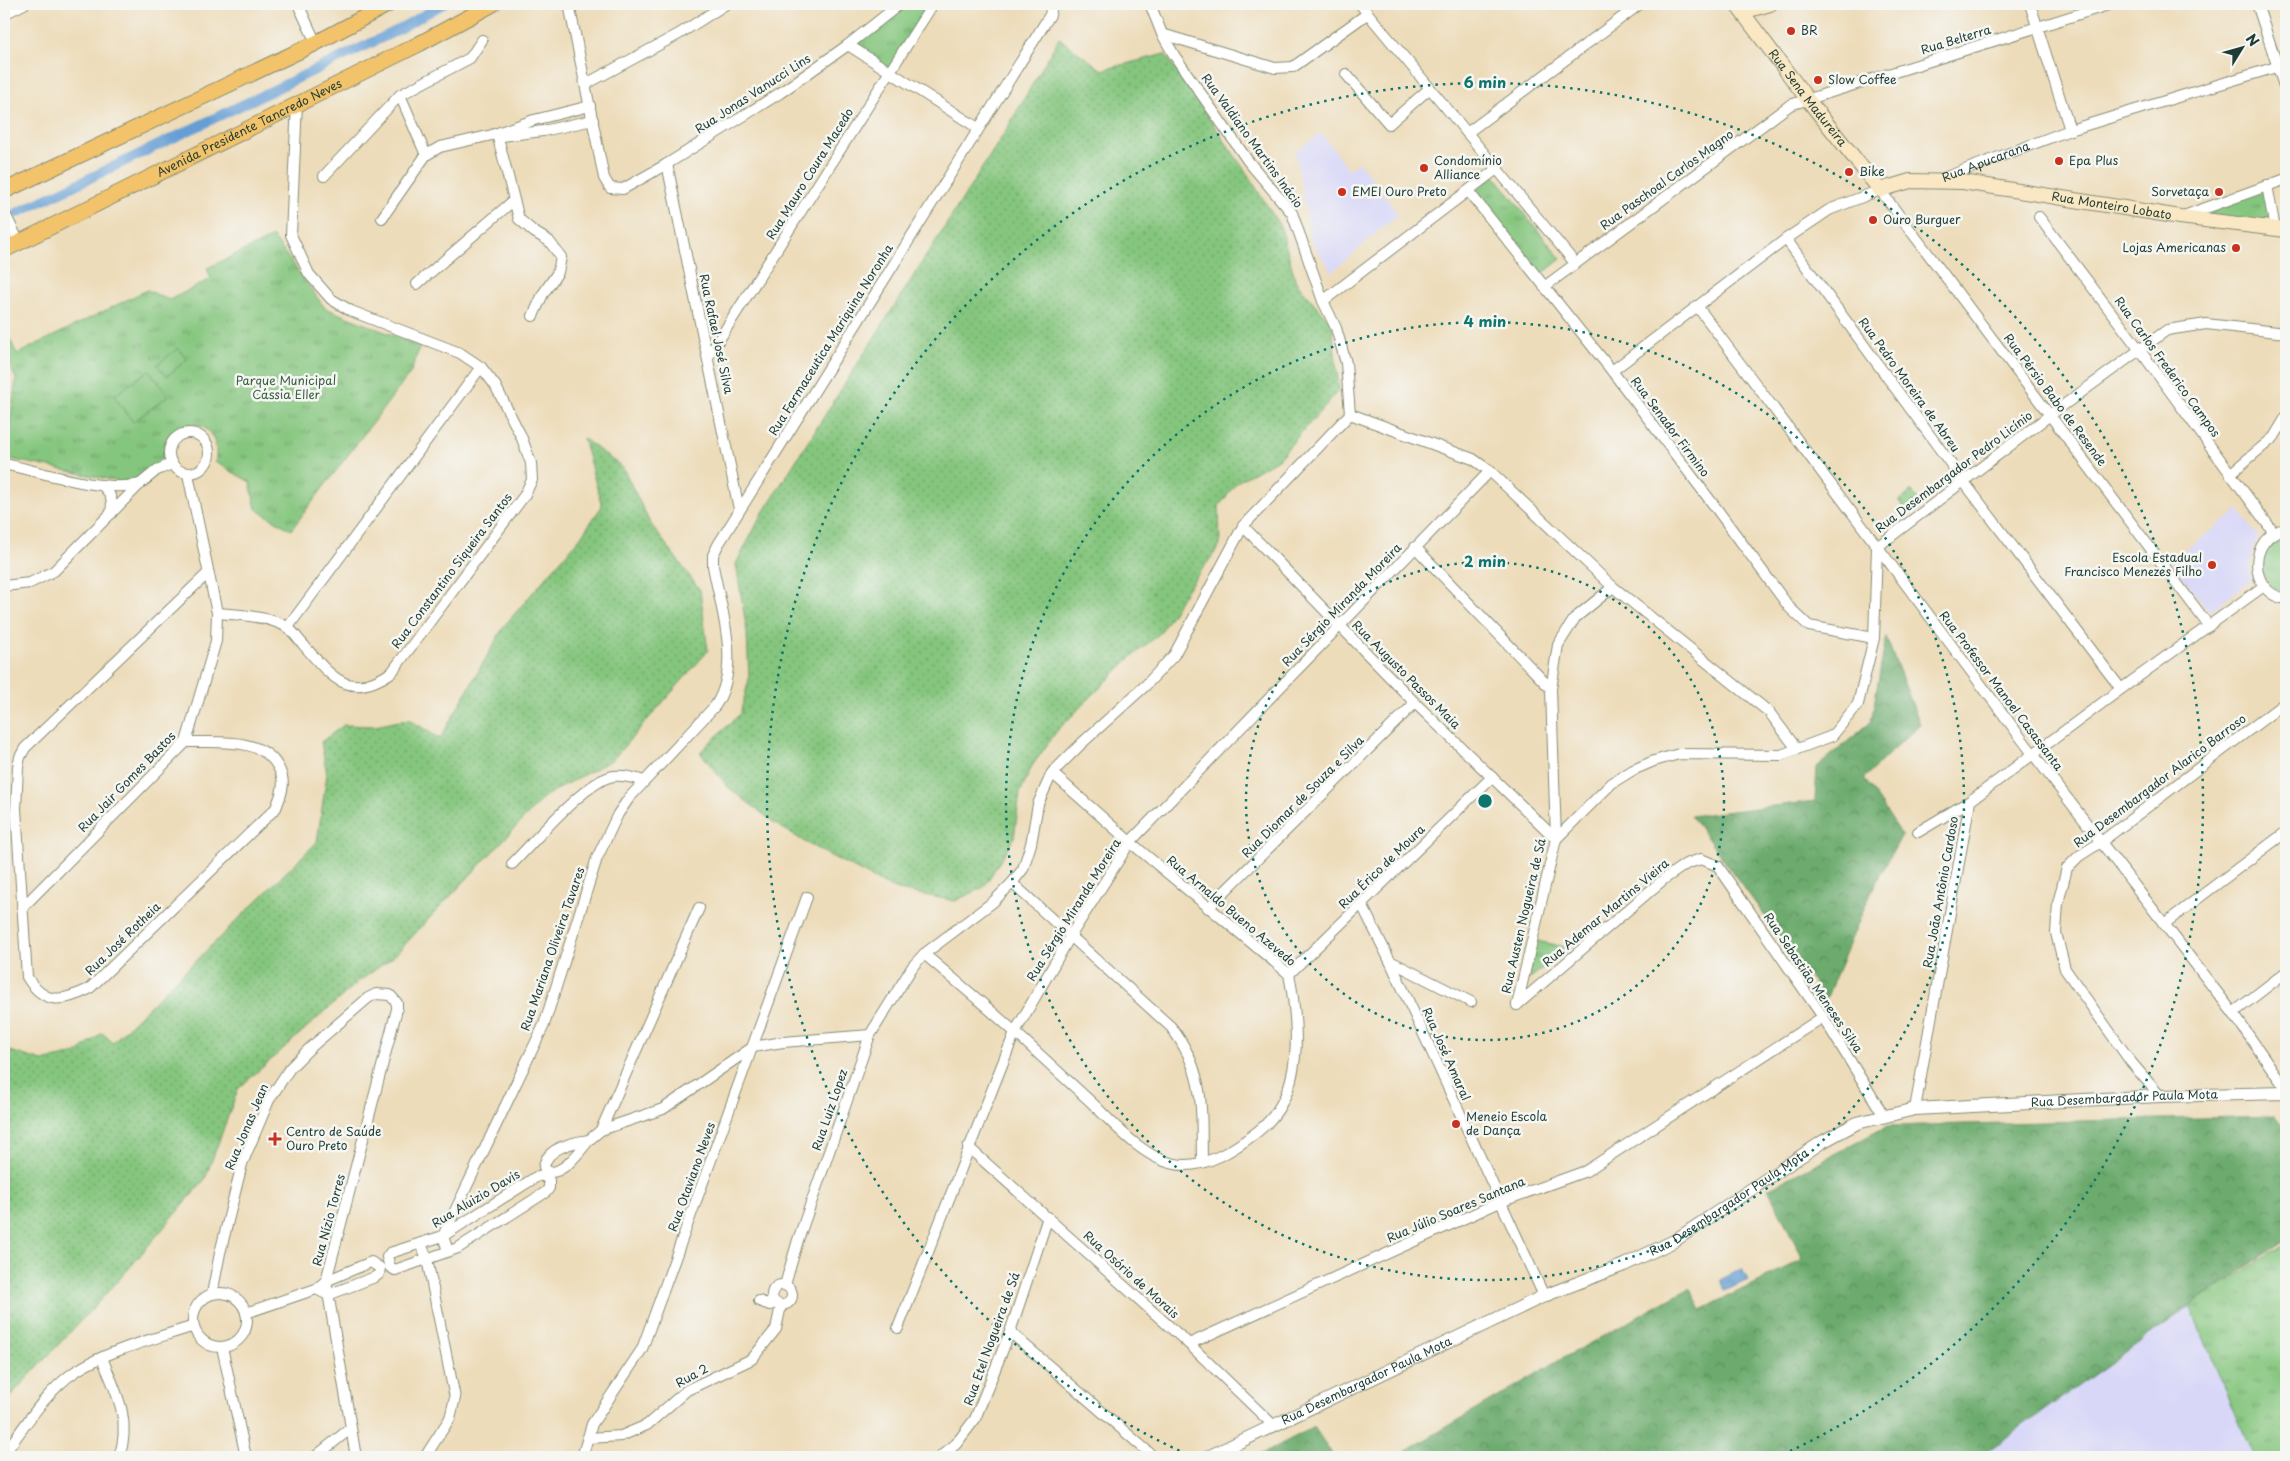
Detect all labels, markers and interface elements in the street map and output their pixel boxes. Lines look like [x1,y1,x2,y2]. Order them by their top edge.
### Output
street label: Rua Belterra [1918,20,1993,58]
place label: BR [1801,21,1818,39]
north arrow [2218,22,2268,72]
marker: BR [1785,25,1797,37]
text: N [2241,29,2265,51]
street label: Rua Sena Madureira [1765,45,1852,150]
street label: Rua Jonas Vanucci Lins [691,49,814,137]
street label: Rua Valdiano Martins Inácio [1198,69,1308,212]
text: 6 min [1464,70,1506,93]
place label: Slow Coffee [1828,70,1897,88]
street label: Avenida Presidente Tancredo Neves [153,74,345,181]
marker: Slow Coffee [1812,74,1824,86]
street label: Rua Mauro Coura Macedo [761,104,857,243]
street label: Rua Paschoal Carlos Magno [1596,125,1737,234]
street label: Rua Apucarana [1939,136,2032,186]
place label: Condomínio Alliance [1434,151,1502,183]
place label: Epa Plus [2069,151,2119,169]
marker: Epa Plus [2053,155,2065,167]
marker: Condomínio Alliance [1418,162,1430,174]
place label: Bike [1859,162,1885,180]
marker: Bike [1843,166,1855,178]
place label: EMEI Ouro Preto [1352,182,1447,200]
place label: Sorvetaça [2151,182,2209,200]
marker: EMEI Ouro Preto [1336,186,1348,198]
street label: Rua Monteiro Lobato [2050,186,2173,224]
marker: Sorvetaça [2213,186,2225,198]
place label: Ouro Burguer [1883,210,1961,228]
marker: Ouro Burguer [1867,214,1879,226]
place label: Lojas Americanas [2123,238,2227,256]
street label: Rua Farmaceutica Mariquina Noronha [764,240,897,439]
marker: Lojas Americanas [2230,242,2242,254]
street label: Rua Rafael José Silva [695,272,739,396]
street label: Rua Carlos Frederico Campos [2111,292,2225,441]
text: 4 min [1464,309,1506,332]
street label: Rua Pedro Moreira de Abreu [1855,313,1965,455]
street label: Rua Pérsio Babo de Resende [2000,329,2112,470]
park label: Parque Municipal Cássia Eller [236,371,336,403]
street label: Rua Senador Firmino [1627,373,1715,480]
street label: Rua Desembargador Pedro Licínio [1871,406,2036,536]
street label: Rua Constantino Siqueira Santos [387,488,516,652]
street label: Rua Sérgio Miranda Moreira [1277,538,1405,670]
place label: Escola Estadual Francisco Menezes Filho [2064,548,2202,580]
text: 2 min [1464,549,1506,572]
marker: Escola Estadual Francisco Menezes Filho [2206,559,2218,571]
street label: Rua Professor Manoel Casassanta [1936,607,2068,774]
street label: Rua Augusto Passos Maia [1348,616,1465,733]
street label: Rua Desembargador Alarico Barroso [2069,709,2250,851]
street label: Rua Jair Gomes Bastos [73,727,180,836]
street label: Rua Diomar de Souza e Silva [1237,731,1368,861]
centre of rings [1476,792,1494,810]
street label: Rua João Antônio Cardoso [1918,814,1962,969]
street label: Rua Érico de Moura [1334,820,1429,912]
street label: Rua Sérgio Miranda Moreira [1022,834,1125,984]
street label: Rua Austen Nogueira de Sá [1496,836,1550,995]
street label: Rua Arnaldo Bueno Azevedo [1163,851,1300,970]
street label: Rua Ademar Martins Vieira [1538,854,1673,971]
street label: Rua Mariana Oliveira Tavares [515,864,589,1033]
street label: Rua José Rotheia [80,897,165,979]
street label: Rua Sebastião Meneses Silva [1760,909,1868,1057]
street label: Rua José Amaral [1418,1004,1475,1103]
street label: Rua Luiz Lopez [807,1066,852,1153]
street label: Rua Jonas Jean [220,1081,272,1173]
street label: Rua Desembargador Paula Mota [2030,1085,2219,1111]
place label: Meneio Escola de Dança [1466,1107,1547,1139]
marker: Meneio Escola de Dança [1450,1118,1462,1130]
street label: Rua Otaviano Neves [663,1119,719,1234]
place label: Centro de Saúde Ouro Preto [286,1122,381,1154]
marker: Centro de Saúde Ouro Preto [268,1132,282,1146]
street label: Rua Desembargador Paula Mota [1646,1143,1812,1260]
street label: Rua Aluizio Davis [428,1164,523,1232]
street label: Rua Nízio Torres [307,1171,349,1268]
street label: Rua Júlio Soares Santana [1384,1172,1528,1246]
street label: Rua Osório de Morais [1080,1226,1184,1323]
street label: Rua Etel Nogueira de Sá [959,1269,1024,1408]
street label: Rua Desembargador Paula Mota [1278,1331,1455,1429]
street label: Rua 2 [672,1359,711,1391]

